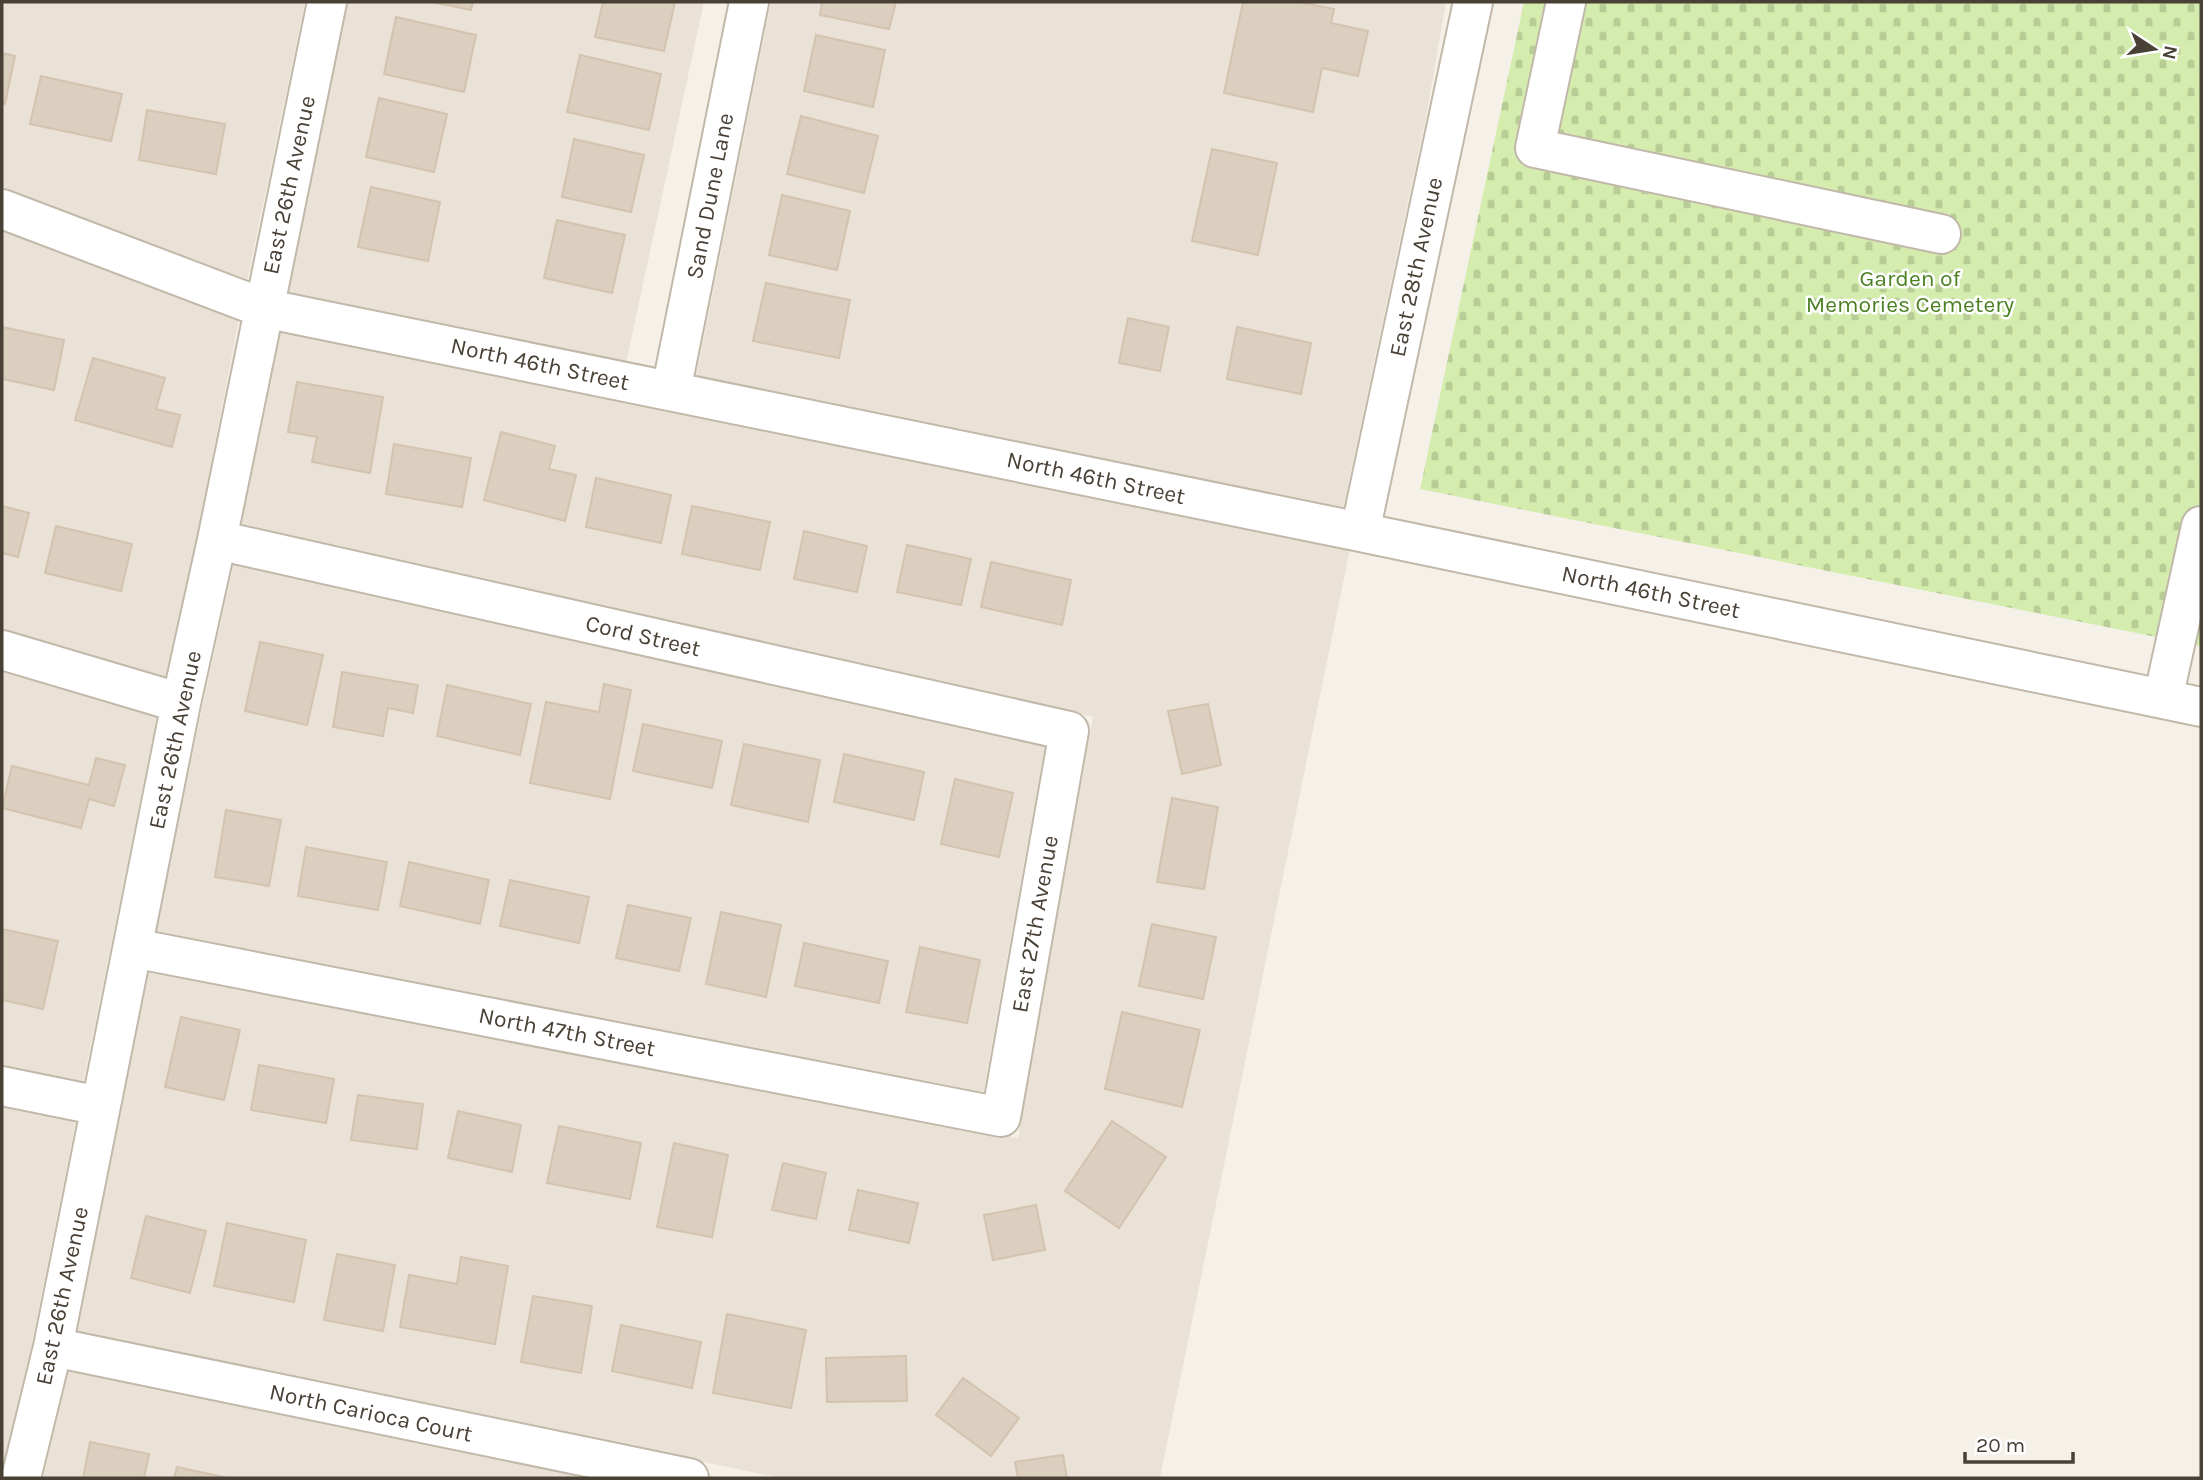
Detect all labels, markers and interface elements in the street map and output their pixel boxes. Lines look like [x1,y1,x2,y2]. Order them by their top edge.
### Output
north arrow [2119,14,2189,84]
text: N [2157,43,2182,61]
street label: East 26th Avenue [257,93,321,277]
street label: Sand Dune Lane [681,111,739,281]
street label: East 28th Avenue [1384,175,1448,359]
park label: Garden of Memories Cemetery [1806,265,2015,318]
street label: North 46th Street [448,332,632,396]
street label: North 46th Street [1004,446,1188,510]
street label: North 46th Street [1559,560,1743,624]
street label: Cord Street [583,610,703,662]
street label: East 26th Avenue [143,648,207,832]
street label: East 27th Avenue [1006,833,1064,1015]
street label: North 47th Street [476,1002,658,1062]
street label: East 26th Avenue [30,1204,94,1388]
street label: North Carioca Court [267,1378,475,1448]
scale bar [1965,1420,2074,1464]
text: 20 m [1976,1433,2025,1457]

